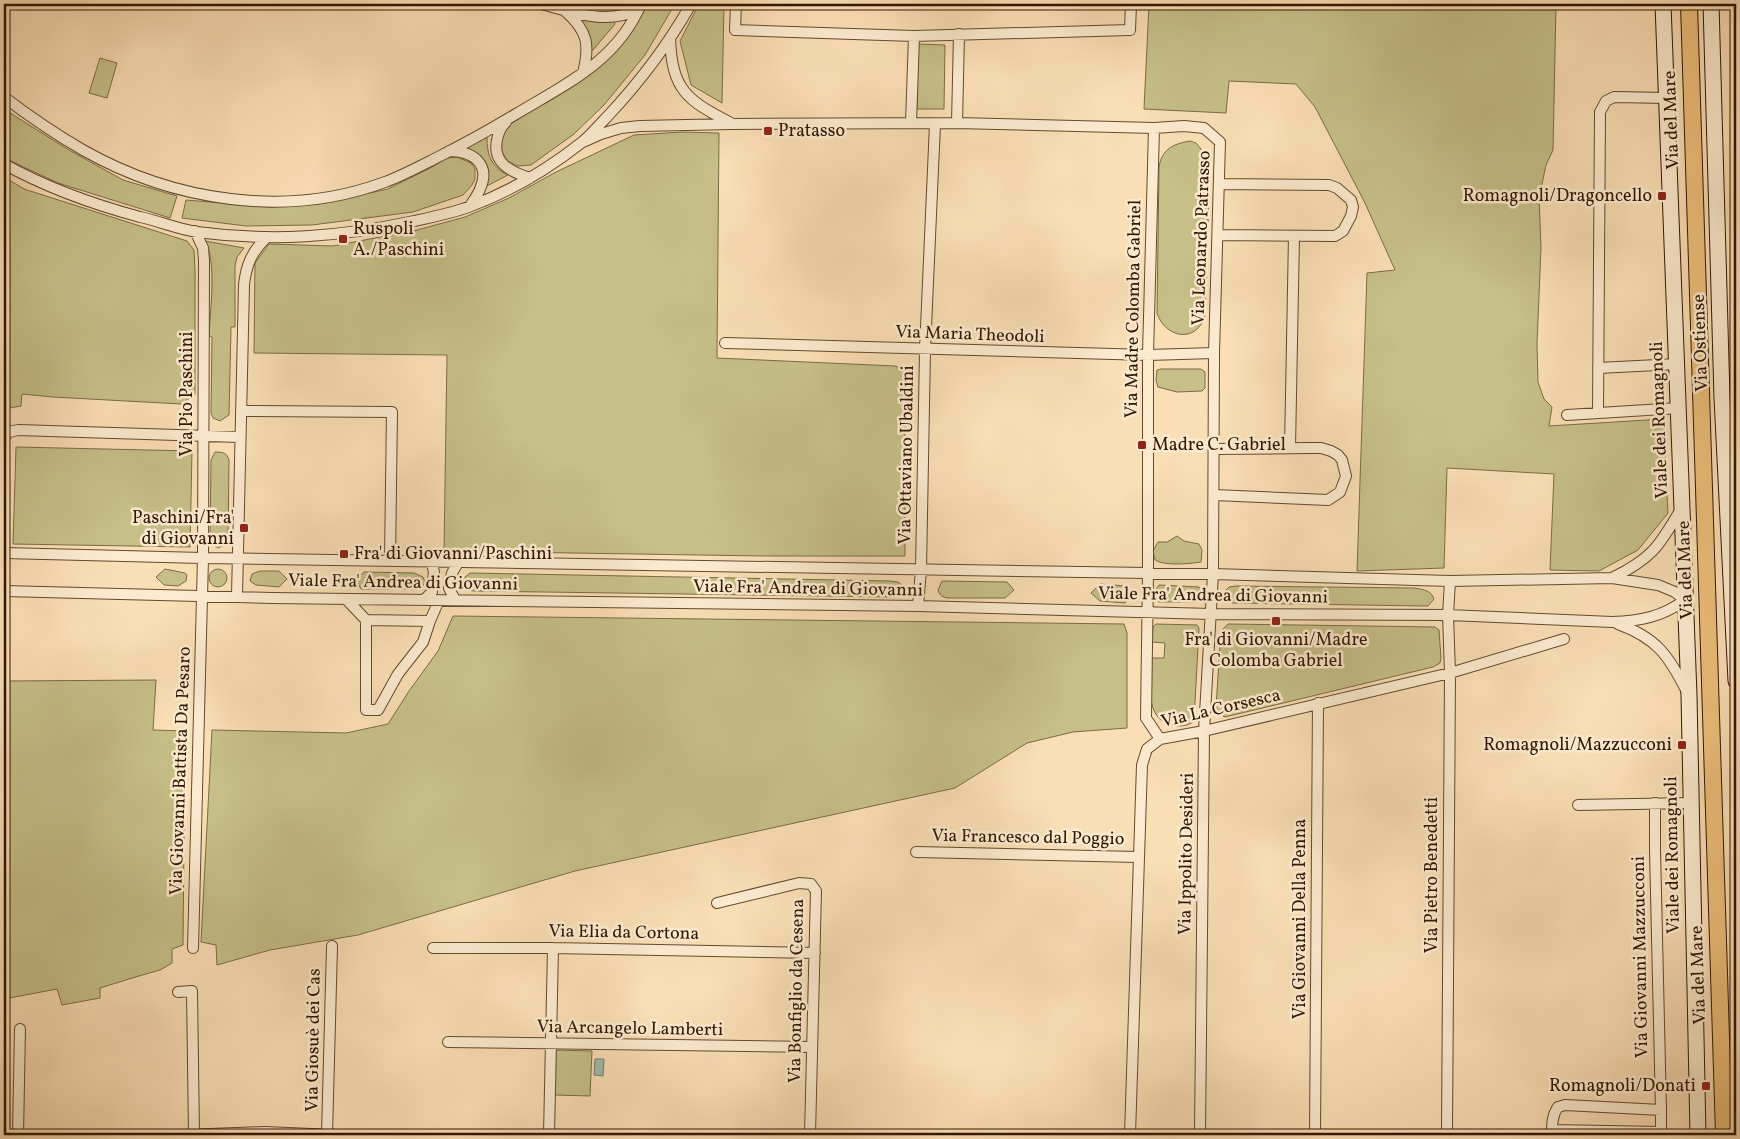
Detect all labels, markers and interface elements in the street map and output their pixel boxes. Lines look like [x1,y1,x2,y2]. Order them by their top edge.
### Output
street label: Via del Mare [1658,70,1686,170]
place label: Pratasso [778,119,845,144]
marker: Pratasso [762,125,774,137]
street label: Via Leonardo Patrasso [1186,150,1218,326]
place label: Romagnoli/Dragoncello [1463,184,1652,209]
marker: Romagnoli/Dragoncello [1656,190,1668,202]
street label: Via Madre Colomba Gabriel [1120,200,1148,418]
place label: Ruspoli A./Paschini [353,217,444,263]
marker: Ruspoli A./Paschini [337,233,349,245]
street label: Via Ostiense [1687,294,1715,392]
street label: Via Maria Theodoli [895,320,1045,350]
street label: Via Pio Paschini [175,331,200,457]
street label: Viale dei Romagnoli [1645,341,1675,499]
street label: Via Ottaviano Ubaldini [893,365,921,545]
place label: Madre C. Gabriel [1152,433,1286,458]
marker: Madre C. Gabriel [1136,439,1148,451]
place label: Paschini/Fra' di Giovanni [132,506,234,552]
street label: Via del Mare [1672,520,1700,620]
marker: Paschini/Fra' di Giovanni [238,522,250,534]
place label: Fra' di Giovanni/Paschini [354,542,552,567]
marker: Fra' di Giovanni/Paschini [338,548,350,560]
street label: Viale Fra' Andrea di Giovanni [288,568,518,598]
street label: Viale Fra' Andrea di Giovanni [693,574,923,604]
street label: Viale Fra' Andrea di Giovanni [1098,581,1328,611]
marker: Fra' di Giovanni/Madre Colomba Gabriel [1270,615,1282,627]
place label: Fra' di Giovanni/Madre Colomba Gabriel [1184,628,1368,674]
street label: Via Giovanni Battista Da Pesaro [164,646,198,896]
street label: Via La Corsesca [1159,683,1283,735]
place label: Romagnoli/Mazzucconi [1483,733,1672,758]
marker: Romagnoli/Mazzucconi [1676,739,1688,751]
street label: Via Ippolito Desideri [1173,773,1201,935]
street label: Viale dei Romagnoli [1659,776,1687,934]
street label: Via Pietro Benedetti [1420,797,1445,953]
street label: Via Giovanni Della Penna [1288,819,1313,1019]
street label: Via Francesco dal Poggio [931,824,1125,852]
street label: Via Giovanni Mazzucconi [1627,856,1655,1058]
street label: Via Bonfiglio da Cesena [783,899,811,1083]
street label: Via Elia da Cortona [548,919,700,947]
street label: Via del Mare [1685,925,1713,1025]
street label: Via Giosuè dei Cas [300,968,328,1112]
street label: Via Arcangelo Lamberti [537,1015,723,1043]
place label: Romagnoli/Donati [1549,1074,1696,1099]
marker: Romagnoli/Donati [1700,1080,1712,1092]

